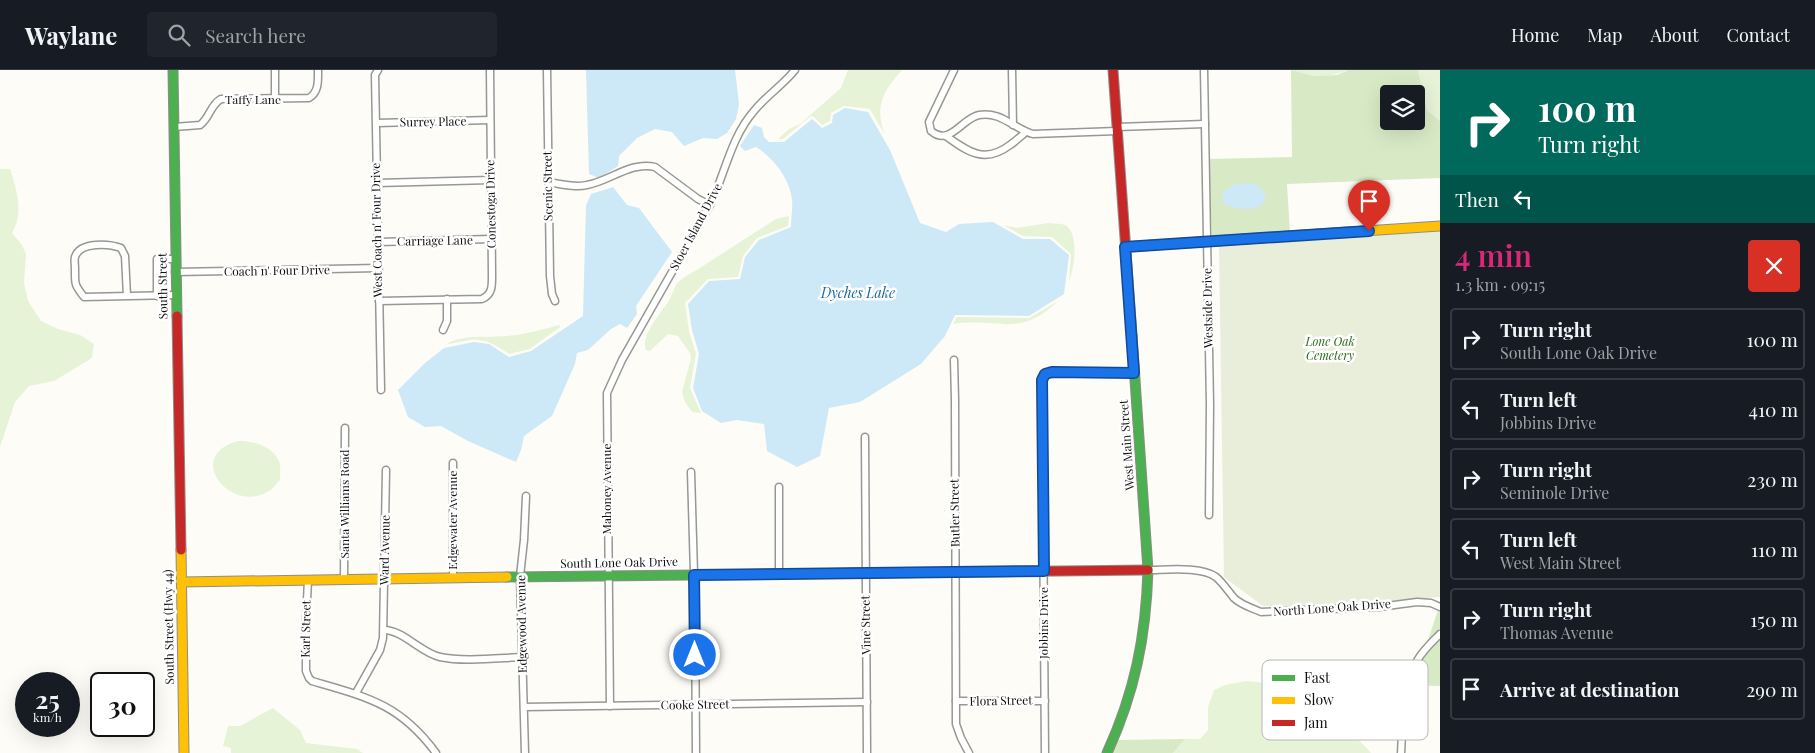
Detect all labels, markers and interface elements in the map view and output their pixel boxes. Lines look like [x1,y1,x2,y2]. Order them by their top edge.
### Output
search box [147,12,497,57]
text: Waylane [25,19,117,51]
icon: search [165,21,193,49]
text: Search here [205,22,306,48]
text: Home [1511,23,1559,47]
text: Map [1587,23,1622,47]
text: About [1650,23,1699,47]
text: Contact [1727,23,1790,47]
text: 100 m [1538,84,1636,131]
map controls [1380,85,1425,130]
button: layers [1380,85,1425,130]
icon: right [1455,90,1520,155]
street label: Taffy Lane [225,91,281,107]
street label: Surrey Place [399,112,467,130]
text: Turn right [1538,129,1640,159]
street label: Scenic Street [538,150,556,221]
street label: Conestoga Drive [481,160,499,248]
street label: West Coach n' Four Drive [367,163,385,298]
street label: Stoer Island Drive [665,180,725,273]
pin [1348,180,1390,231]
icon: left [1509,185,1537,213]
text: Then [1455,186,1499,212]
icon: arrive [1355,187,1383,215]
street label: Carriage Lane [397,231,473,249]
text: 4 min [1455,235,1532,275]
button: close [1748,240,1800,292]
street label: South Street [153,252,171,319]
street label: Coach n' Four Drive [224,261,330,279]
street label: Westside Drive [1198,268,1216,349]
text: 1.3 km · 09:15 [1455,274,1545,295]
water label: Dyches Lake [820,283,895,302]
text: Turn right [1500,316,1592,342]
icon: right [1457,325,1485,353]
text: 100 m [1747,326,1798,352]
park label: Lone Oak Cemetery [1304,333,1355,363]
text: South Lone Oak Drive [1500,342,1657,363]
text: Turn left [1500,386,1577,412]
icon: left [1457,395,1485,423]
text: 410 m [1749,396,1798,422]
street label: West Main Street [1115,398,1137,492]
text: Jobbins Drive [1500,412,1596,433]
street label: Mahoney Avenue [598,443,614,535]
street label: Santa Williams Road [336,449,352,559]
text: Turn right [1500,456,1592,482]
icon: right [1457,465,1485,493]
text: 230 m [1747,466,1798,492]
street label: Edgewater Avenue [444,470,460,570]
street label: Butler Street [945,478,963,547]
text: Seminole Drive [1500,482,1609,503]
street label: Ward Avenue [375,515,393,586]
text: Turn left [1500,526,1577,552]
icon: left [1457,535,1485,563]
text: 110 m [1751,536,1798,562]
text: West Main Street [1500,552,1621,573]
street label: South Lone Oak Drive [560,553,678,571]
street label: South Street (Hwy 44) [159,569,177,685]
street label: Edgewood Avenue [512,575,530,673]
street label: Jobbins Drive [1035,587,1051,660]
street label: Vine Street [856,595,874,656]
street label: North Lone Oak Drive [1273,595,1391,619]
text: Turn right [1500,596,1592,622]
street label: Karl Street [296,599,314,658]
icon: right [1457,605,1485,633]
text: 150 m [1750,606,1798,632]
text: Thomas Avenue [1500,622,1614,643]
position arrow [668,628,720,680]
legend [1262,660,1428,740]
text: Fast [1304,668,1331,687]
speed limit sign: 30 [90,672,155,737]
icon: arrive [1457,675,1485,703]
text: Arrive at destination [1500,676,1680,702]
text: 290 m [1746,676,1798,702]
text: 25 [35,682,60,715]
text: Slow [1304,690,1334,709]
street label: Flora Street [969,691,1033,709]
street label: Cooke Street [660,695,730,713]
text: km/h [33,709,62,725]
text: Jam [1303,713,1328,732]

